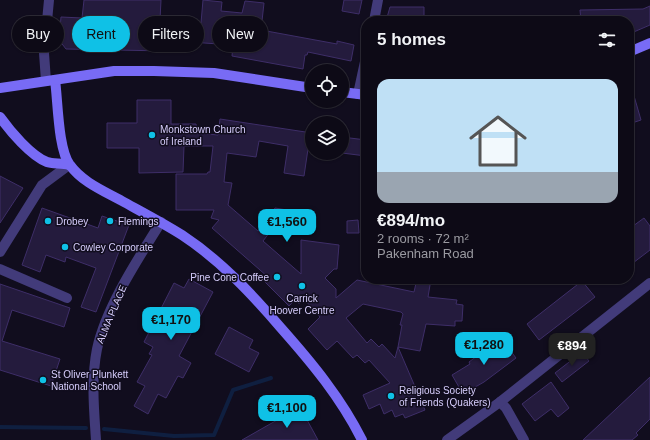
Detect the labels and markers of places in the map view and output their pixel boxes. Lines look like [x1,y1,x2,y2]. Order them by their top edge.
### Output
place label: Monkstown Church of Ireland [160,124,246,147]
marker: Monkstown Church of Ireland [147,130,157,140]
pin: €1,560 [254,209,320,243]
marker: Drobey [43,216,53,226]
place label: Drobey [56,216,88,227]
marker: Flemings [105,216,115,226]
place label: Flemings [118,216,159,227]
marker: Cowley Corporate [60,242,70,252]
place label: Cowley Corporate [73,242,153,253]
place label: Pine Cone Coffee [190,272,269,283]
marker: Pine Cone Coffee [272,272,282,282]
marker: Carrick Hoover Centre [297,281,307,291]
place label: Carrick Hoover Centre [269,293,335,316]
pin: €1,170 [138,307,204,341]
pin: €1,280 [451,332,517,366]
pin: €894 [548,333,596,367]
place label: St Oliver Plunkett National School [51,369,128,392]
marker: St Oliver Plunkett National School [38,375,48,385]
place label: Religious Society of Friends (Quakers) [399,385,491,408]
marker: Religious Society of Friends (Quakers) [386,391,396,401]
pin: €1,100 [254,395,320,429]

